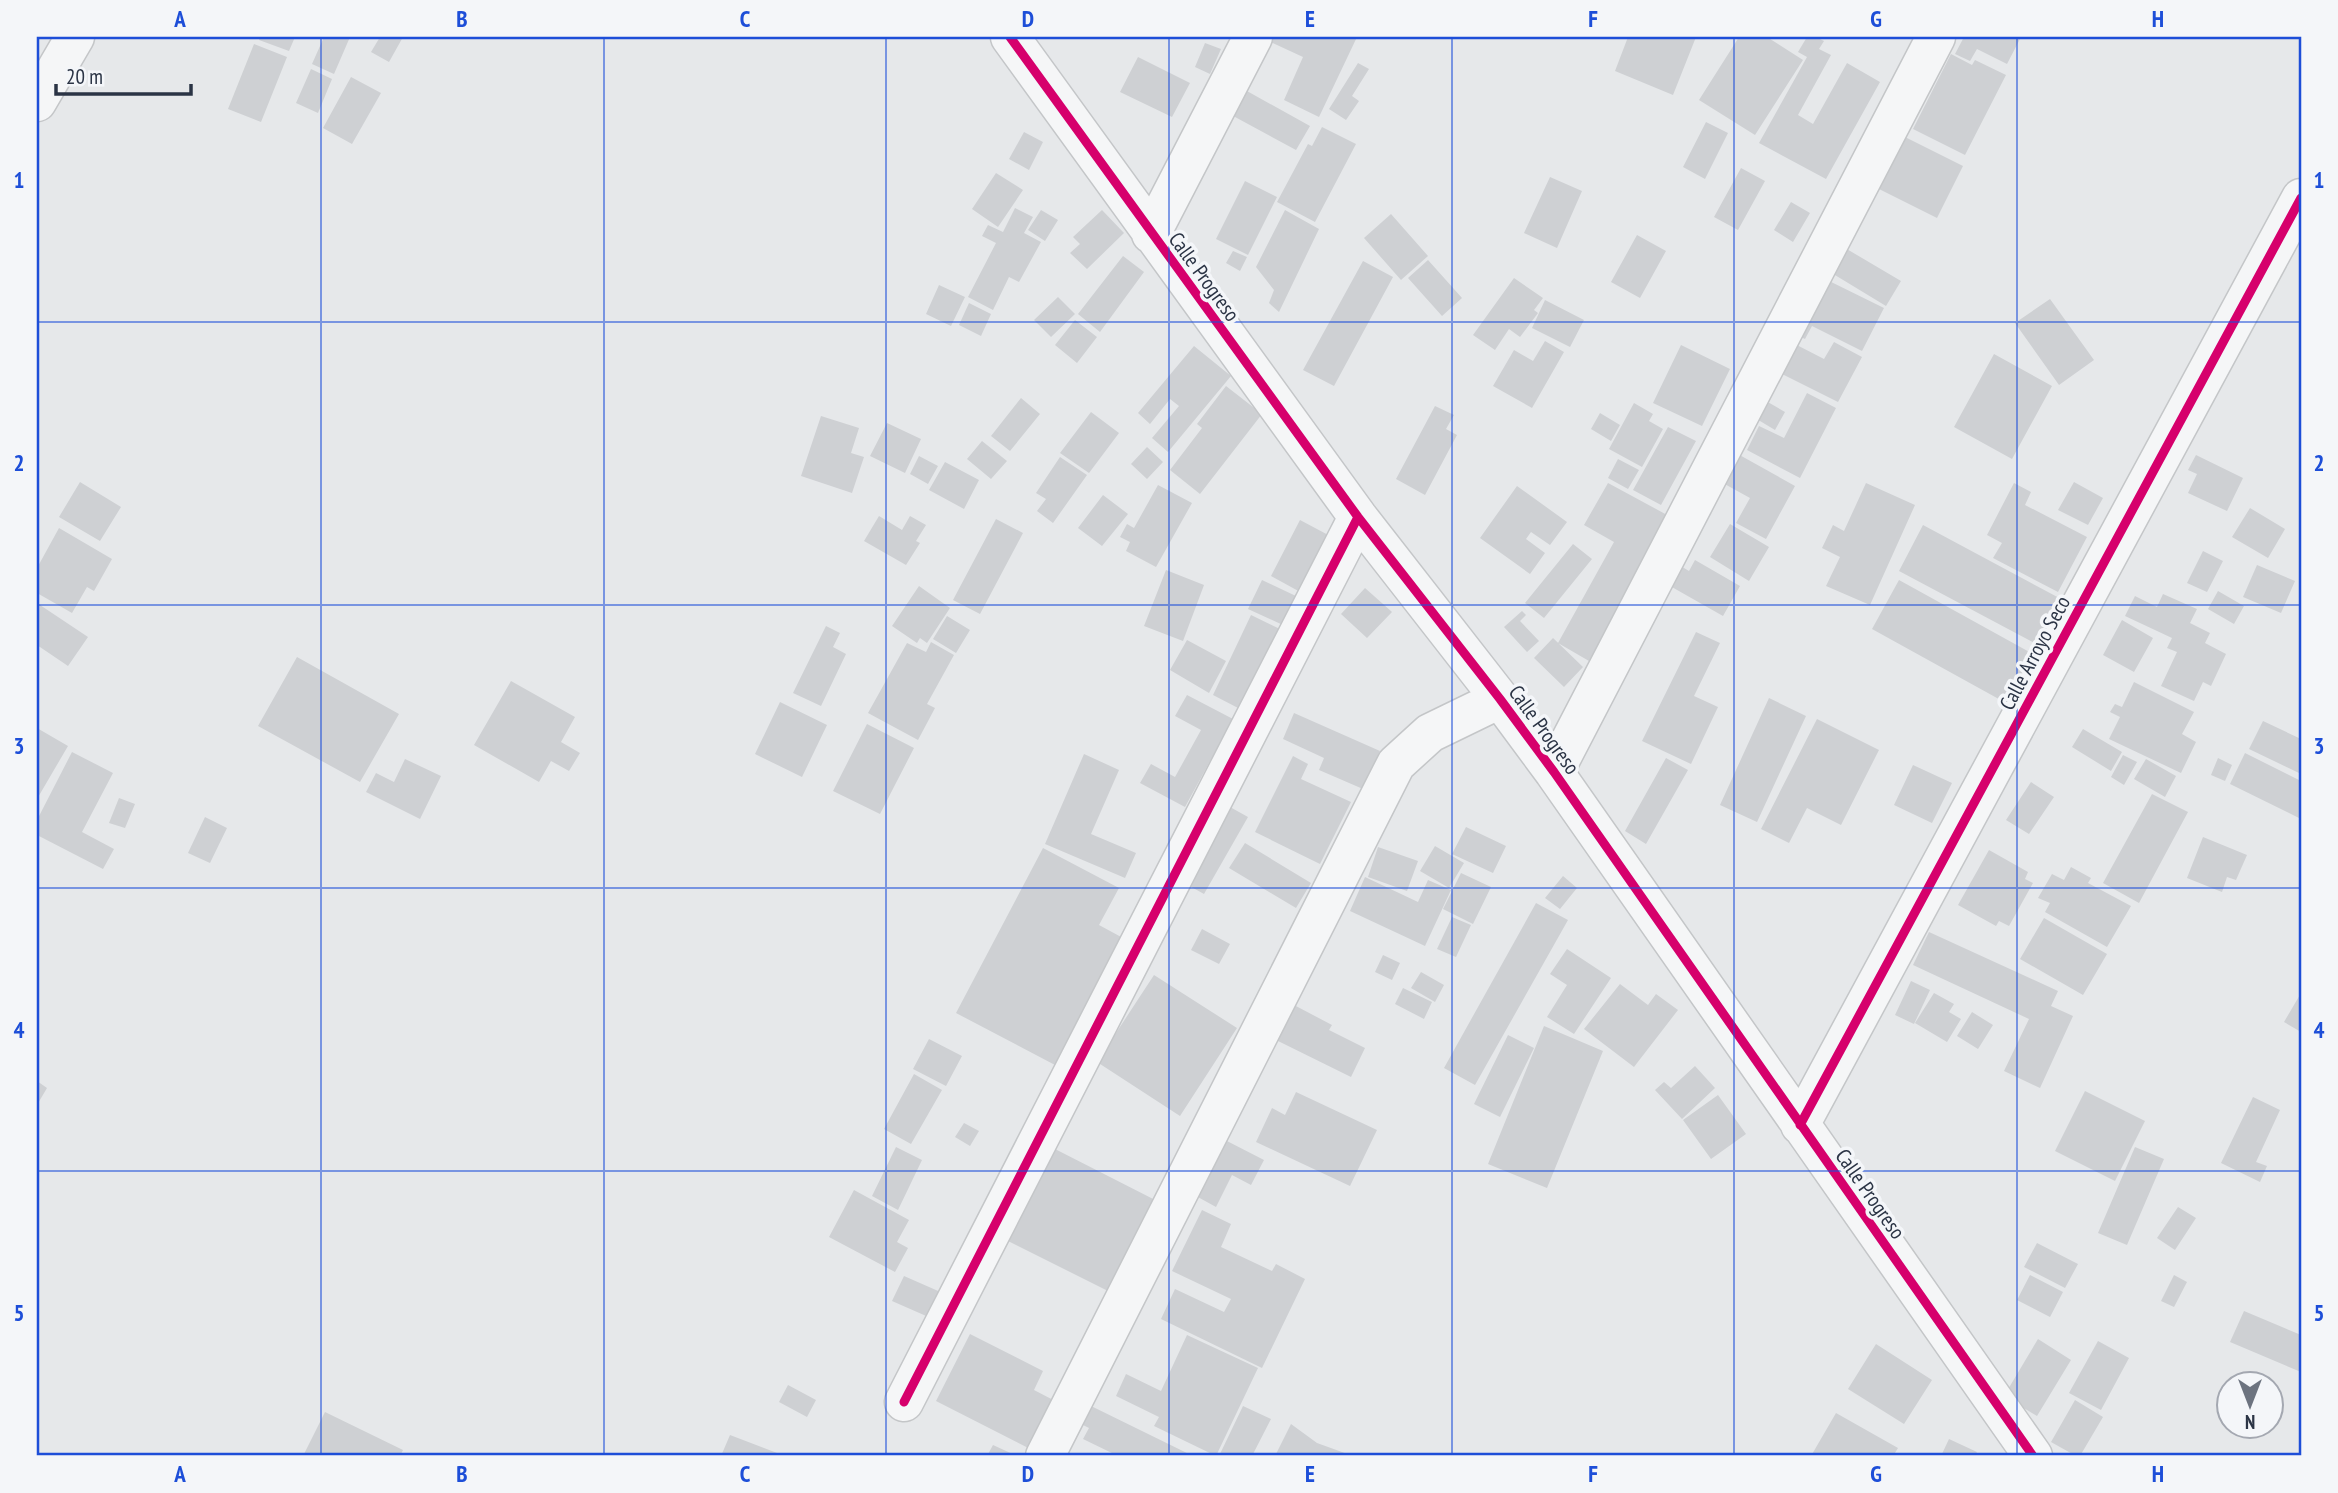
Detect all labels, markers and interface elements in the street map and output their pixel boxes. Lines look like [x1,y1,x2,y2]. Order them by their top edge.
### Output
text: A [173,4,186,33]
text: B [456,4,468,33]
text: C [740,4,751,33]
text: D [1022,4,1034,33]
text: E [1305,4,1315,33]
text: F [1588,4,1598,33]
text: G [1870,4,1882,33]
text: H [2152,4,2164,33]
scale bar [56,52,191,96]
text: 20 m [66,63,103,90]
text: 1 [14,165,25,194]
text: 1 [2314,165,2325,194]
street label: Calle Progreso [1163,227,1246,327]
text: 2 [14,448,25,477]
text: 2 [2314,448,2325,477]
street label: Calle Arroyo Seco [1993,591,2076,715]
street label: Calle Progreso [1503,680,1586,780]
text: 3 [14,731,25,760]
text: 3 [2314,731,2325,760]
text: 4 [14,1015,25,1044]
text: 4 [2314,1015,2325,1044]
street label: Calle Progreso [1830,1143,1911,1244]
text: 5 [14,1298,25,1327]
text: 5 [2314,1298,2325,1327]
north arrow [2216,1370,2286,1440]
text: N [2245,1410,2255,1434]
text: A [173,1459,186,1488]
text: B [456,1459,468,1488]
text: C [740,1459,751,1488]
text: D [1022,1459,1034,1488]
text: E [1305,1459,1315,1488]
text: F [1588,1459,1598,1488]
text: G [1870,1459,1882,1488]
text: H [2152,1459,2164,1488]

